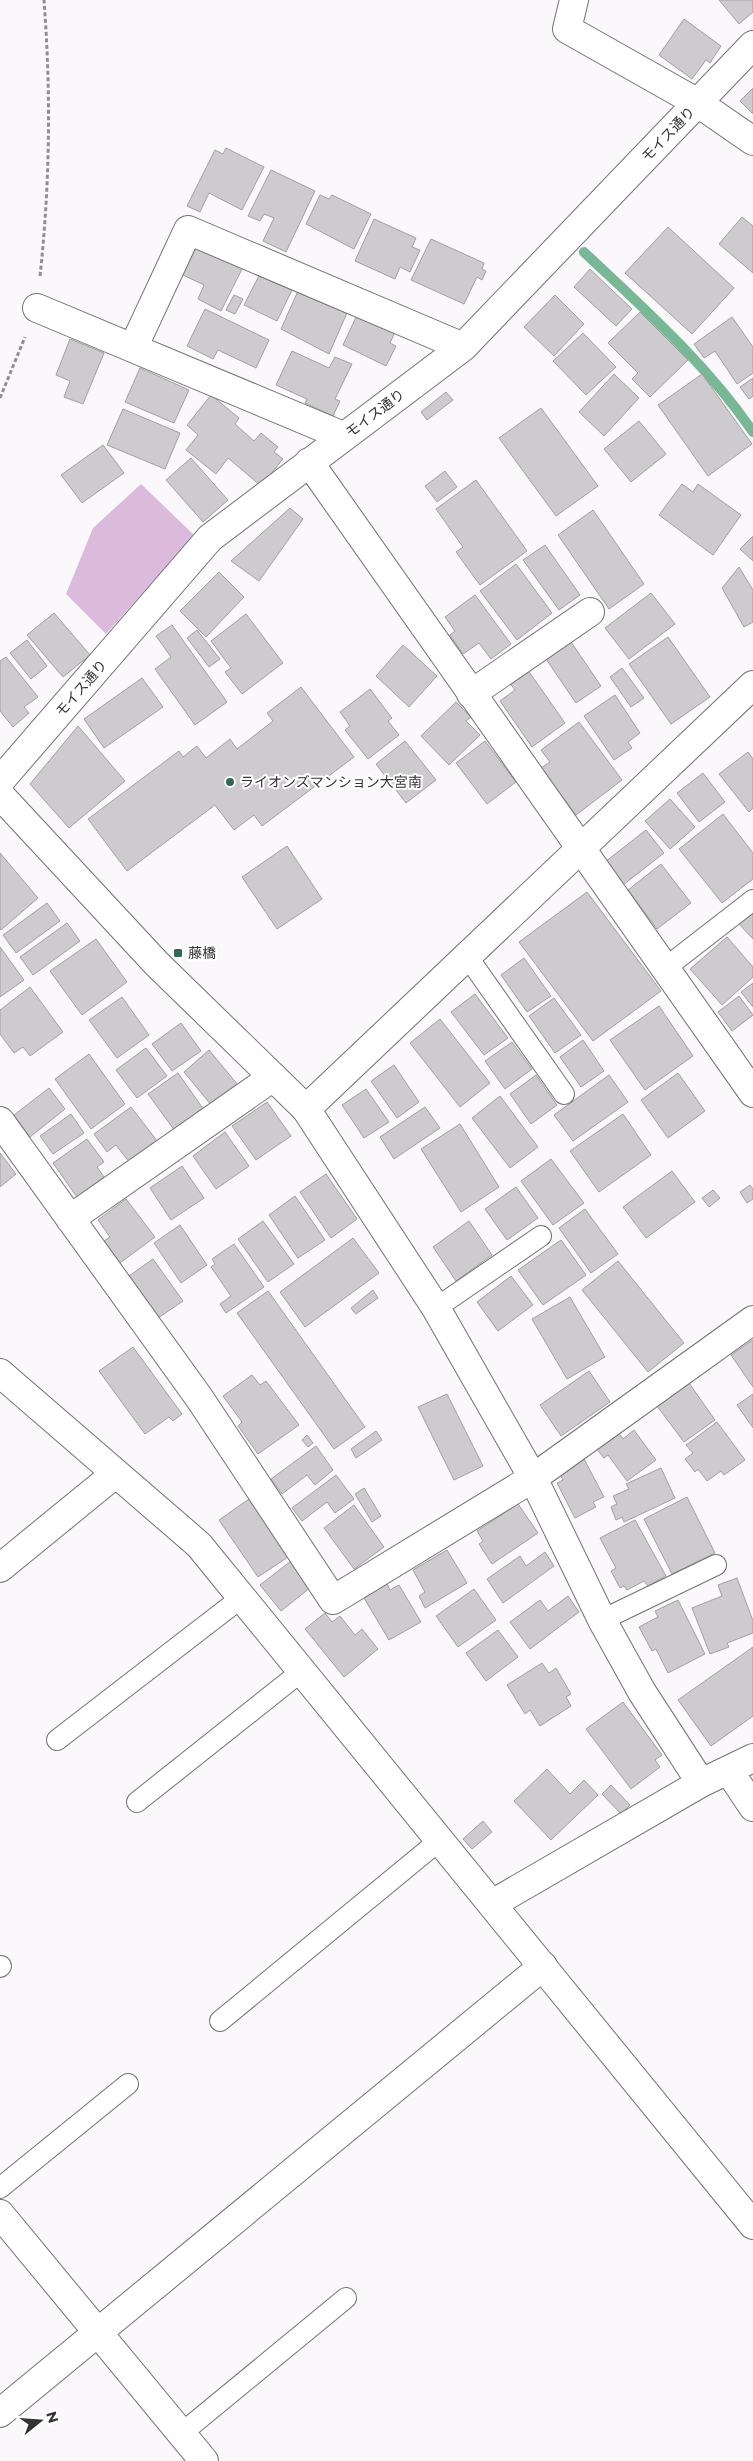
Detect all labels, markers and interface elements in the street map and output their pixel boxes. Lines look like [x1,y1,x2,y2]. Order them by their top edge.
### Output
street label: モイス通り [637,103,699,165]
street label: モイス通り [342,385,408,441]
street label: モイス通り [51,656,111,720]
place label: ライオンズマンション大宮南 [240,773,422,791]
marker: ライオンズマンション大宮南 [224,776,236,788]
place label: 藤橋 [188,944,216,962]
marker: 藤橋 [172,947,184,959]
north arrow [15,2396,65,2446]
text: N [42,2409,63,2425]

